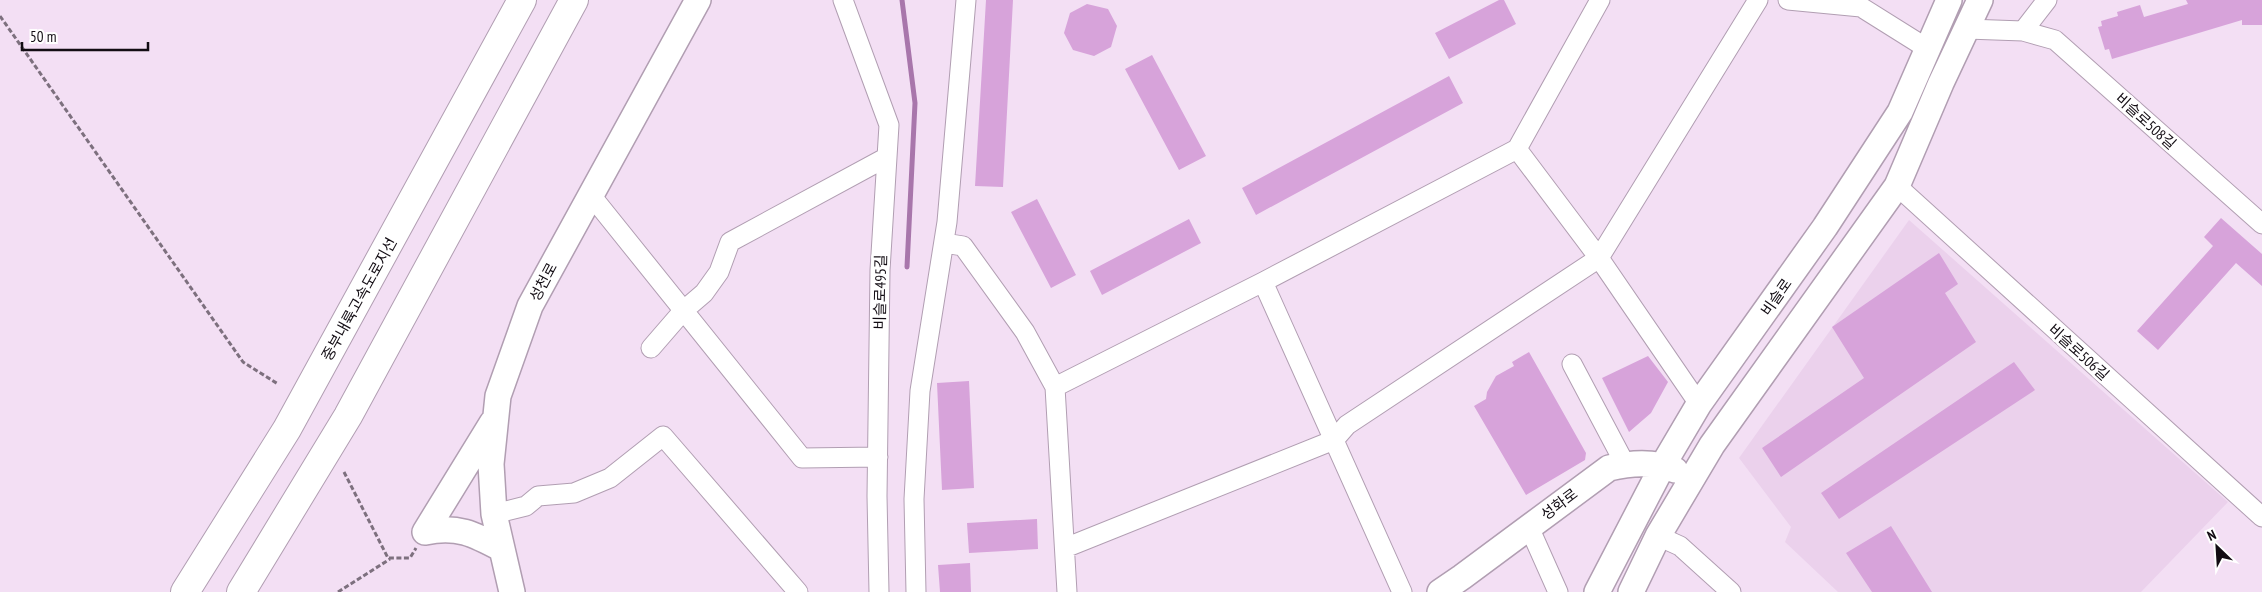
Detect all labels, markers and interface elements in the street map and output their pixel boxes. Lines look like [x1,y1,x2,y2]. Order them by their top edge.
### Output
scale bar [22,20,149,52]
text: 50 m [30,27,56,46]
street label: 비슬로508길 [2112,89,2180,153]
street label: 중부내륙고속도로지선 [317,234,401,364]
street label: 비슬로495길 [870,254,890,330]
street label: 성천로 [525,259,561,305]
street label: 비슬로 [1756,275,1796,319]
street label: 비슬로506길 [2045,320,2113,384]
street label: 성화로 [1537,484,1581,524]
north arrow [2192,522,2242,572]
text: N [2204,525,2219,545]

